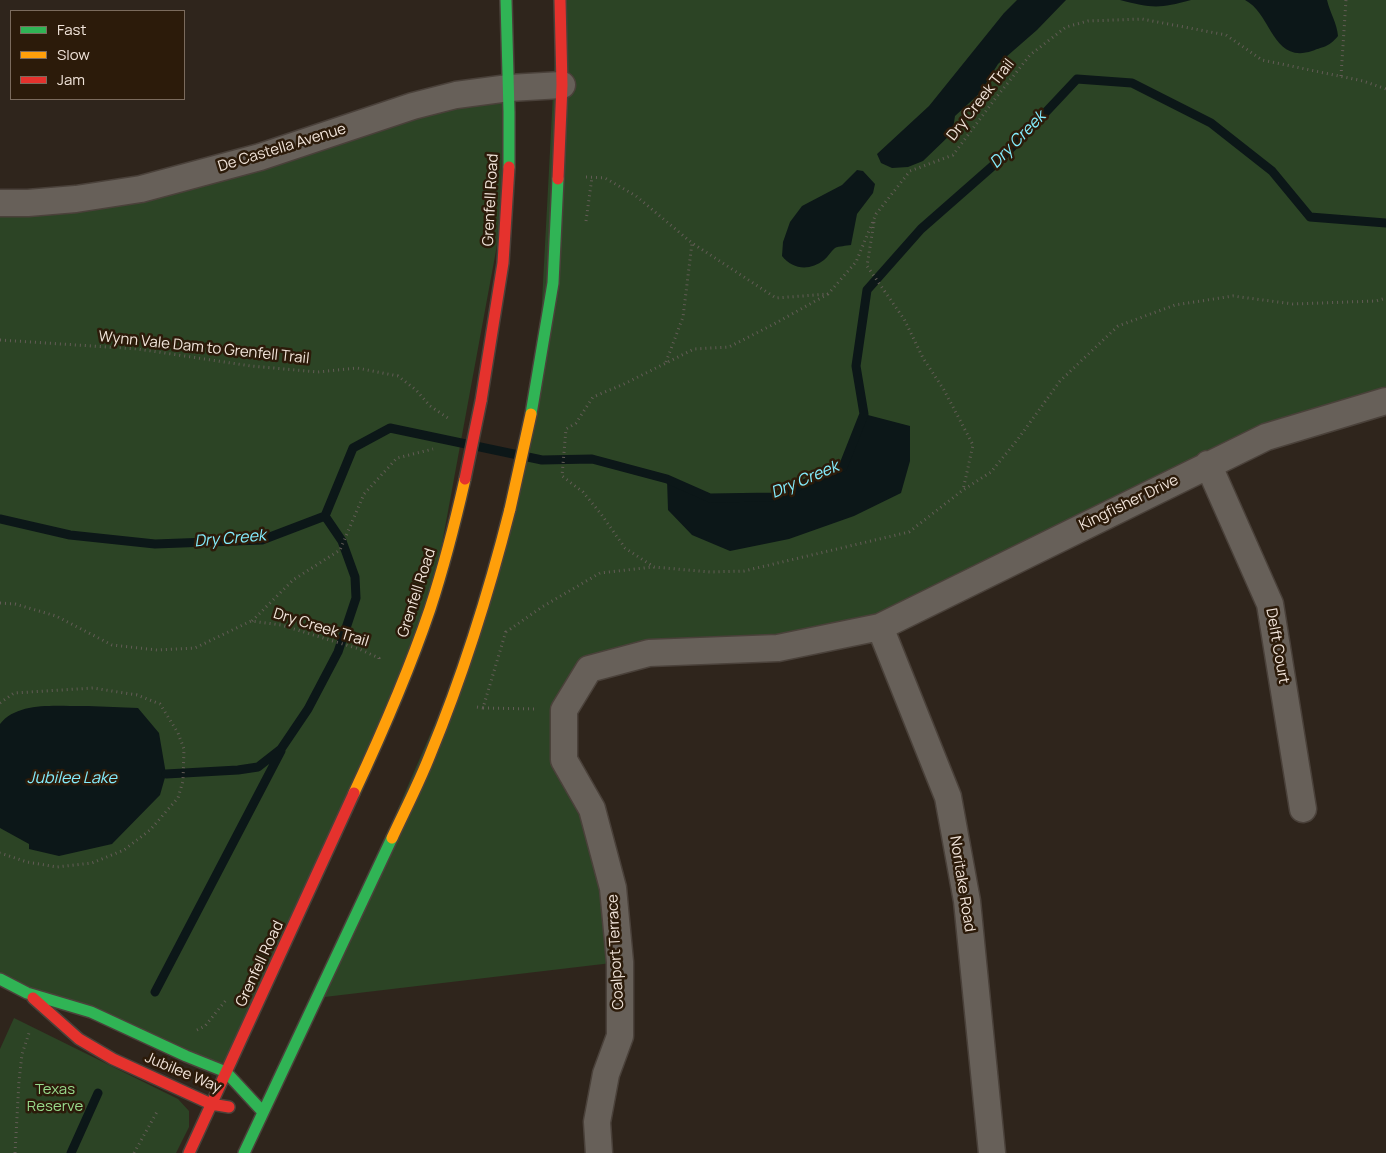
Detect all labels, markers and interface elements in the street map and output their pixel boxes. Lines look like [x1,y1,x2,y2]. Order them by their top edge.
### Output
legend [10,10,185,100]
text: Fast [57,19,86,40]
text: Slow [57,44,90,65]
street label: Dry Creek Trail [943,55,1019,145]
text: Jam [57,69,85,90]
water label: Dry Creek [986,108,1050,172]
street label: De Castella Avenue [216,120,348,176]
street label: Grenfell Road [480,153,502,247]
street label: Wynn Vale Dam to Grenfell Trail [98,328,310,368]
water label: Dry Creek [768,457,842,503]
street label: Kingfisher Drive [1076,471,1182,535]
water label: Dry Creek [193,526,267,552]
street label: Grenfell Road [394,546,440,640]
street label: Dry Creek Trail [271,605,371,651]
street label: Delft Court [1261,607,1293,685]
water label: Jubilee Lake [27,769,117,789]
street label: Noritake Road [946,835,978,933]
street label: Coalport Terrace [604,894,628,1010]
street label: Grenfell Road [232,918,288,1010]
street label: Jubilee Way [142,1049,224,1097]
park label: Texas Reserve [27,1081,83,1116]

